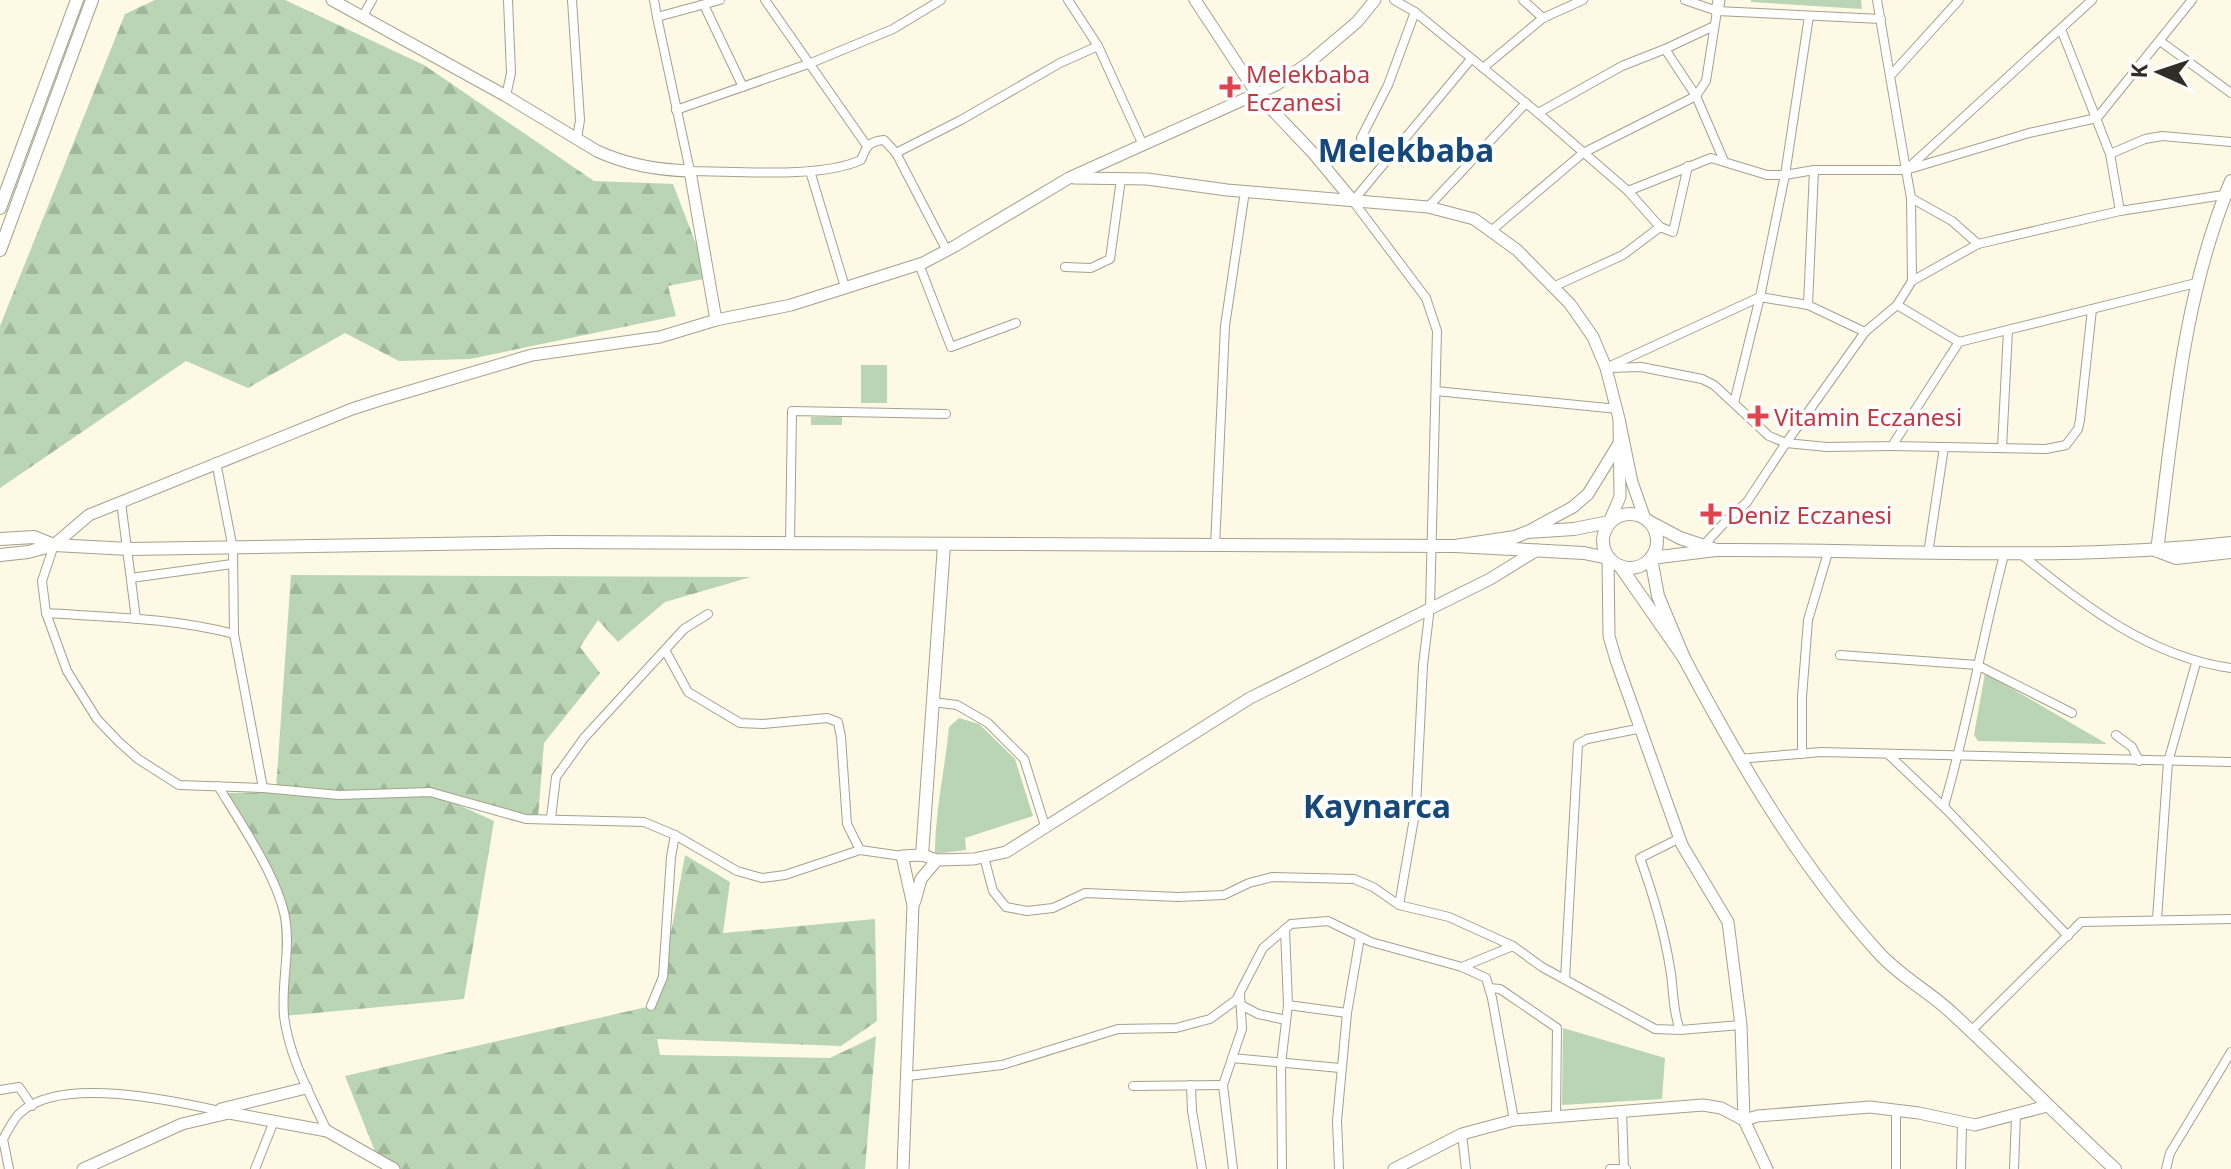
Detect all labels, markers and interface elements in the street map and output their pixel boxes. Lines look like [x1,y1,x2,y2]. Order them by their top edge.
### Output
north arrow [2119,32,2199,112]
place label: Melekbaba Eczanesi [1246,57,1370,118]
text: K [2123,62,2153,79]
marker: Melekbaba Eczanesi [1221,78,1239,96]
district label: Melekbaba [1318,128,1494,171]
place label: Vitamin Eczanesi [1774,400,1962,433]
marker: Vitamin Eczanesi [1749,407,1767,425]
place label: Deniz Eczanesi [1727,498,1892,531]
marker: Deniz Eczanesi [1702,505,1720,523]
district label: Kaynarca [1303,784,1451,827]

